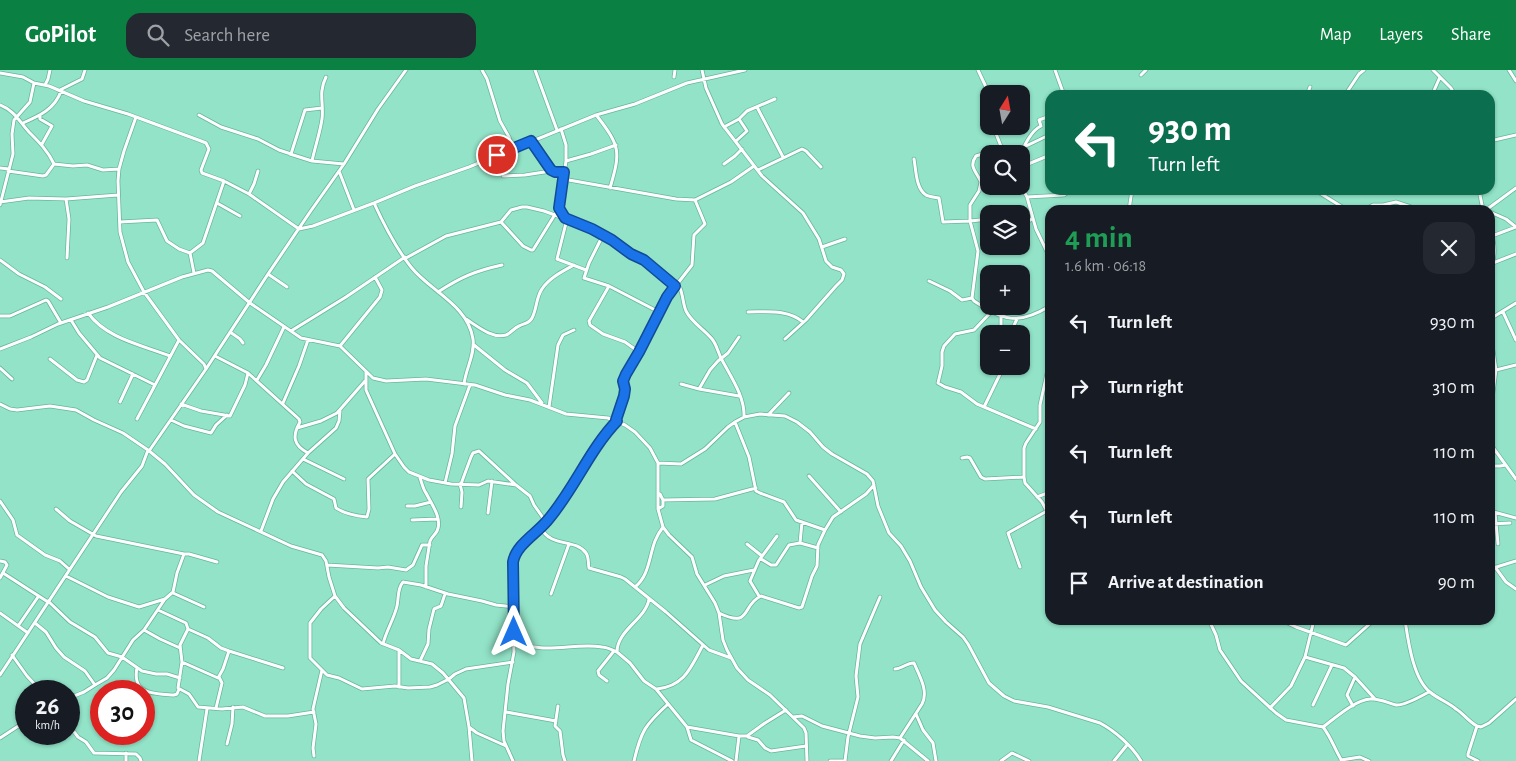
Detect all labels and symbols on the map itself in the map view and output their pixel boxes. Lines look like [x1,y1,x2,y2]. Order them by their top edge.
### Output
north arrow [980,85,1030,135]
pin [476,134,518,176]
position arrow [487,605,539,657]
speed limit sign: 30 [90,680,155,745]

